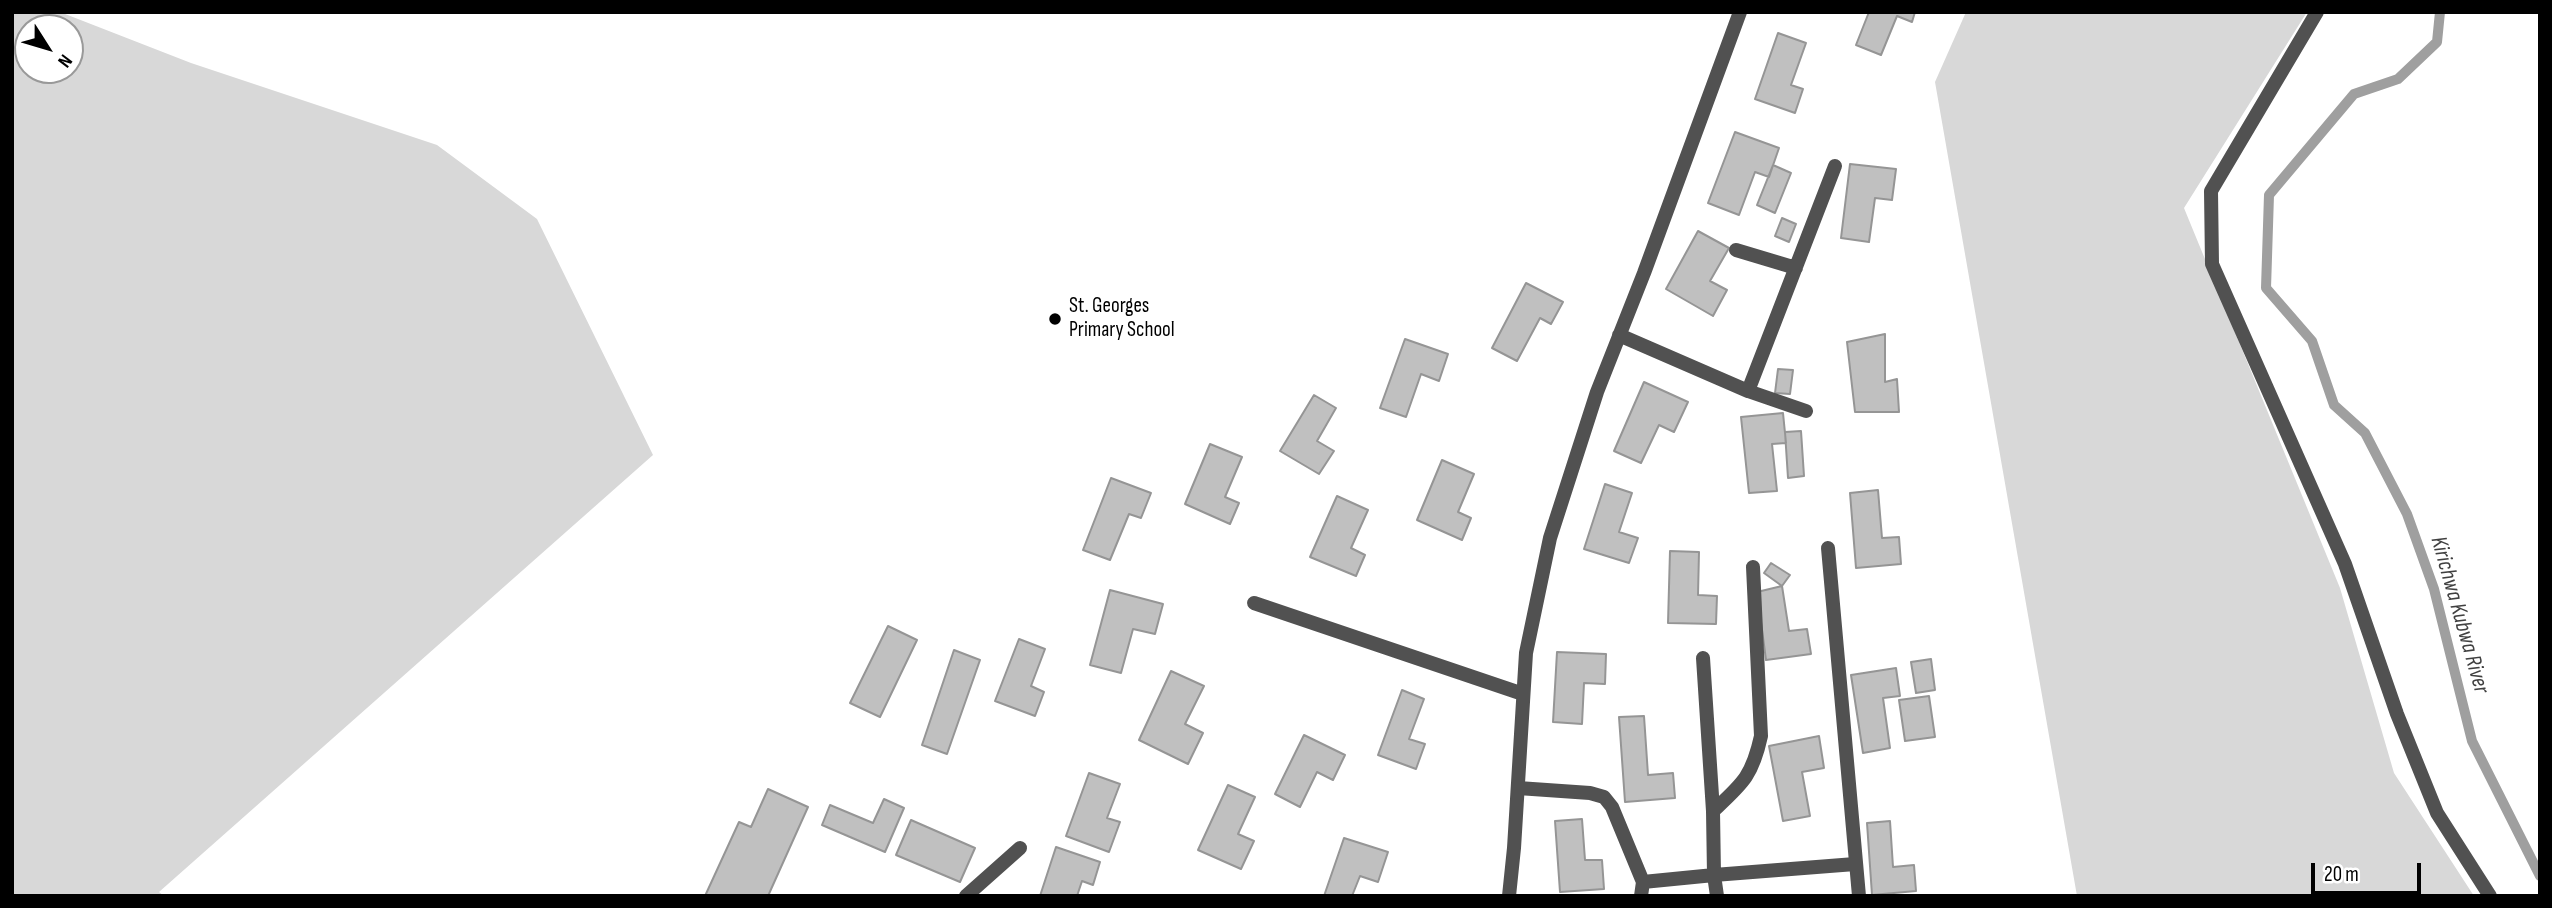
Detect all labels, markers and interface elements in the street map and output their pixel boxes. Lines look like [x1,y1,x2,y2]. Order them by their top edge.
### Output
north arrow [14,14,84,84]
text: N [52,50,77,72]
place label: St. Georges Primary School [1069,294,1175,344]
marker: St. Georges Primary School [1047,311,1063,327]
water label: Kirichwa Kubwa River [2423,533,2495,697]
scale bar [2314,848,2424,892]
text: 20 m [2324,862,2359,887]

